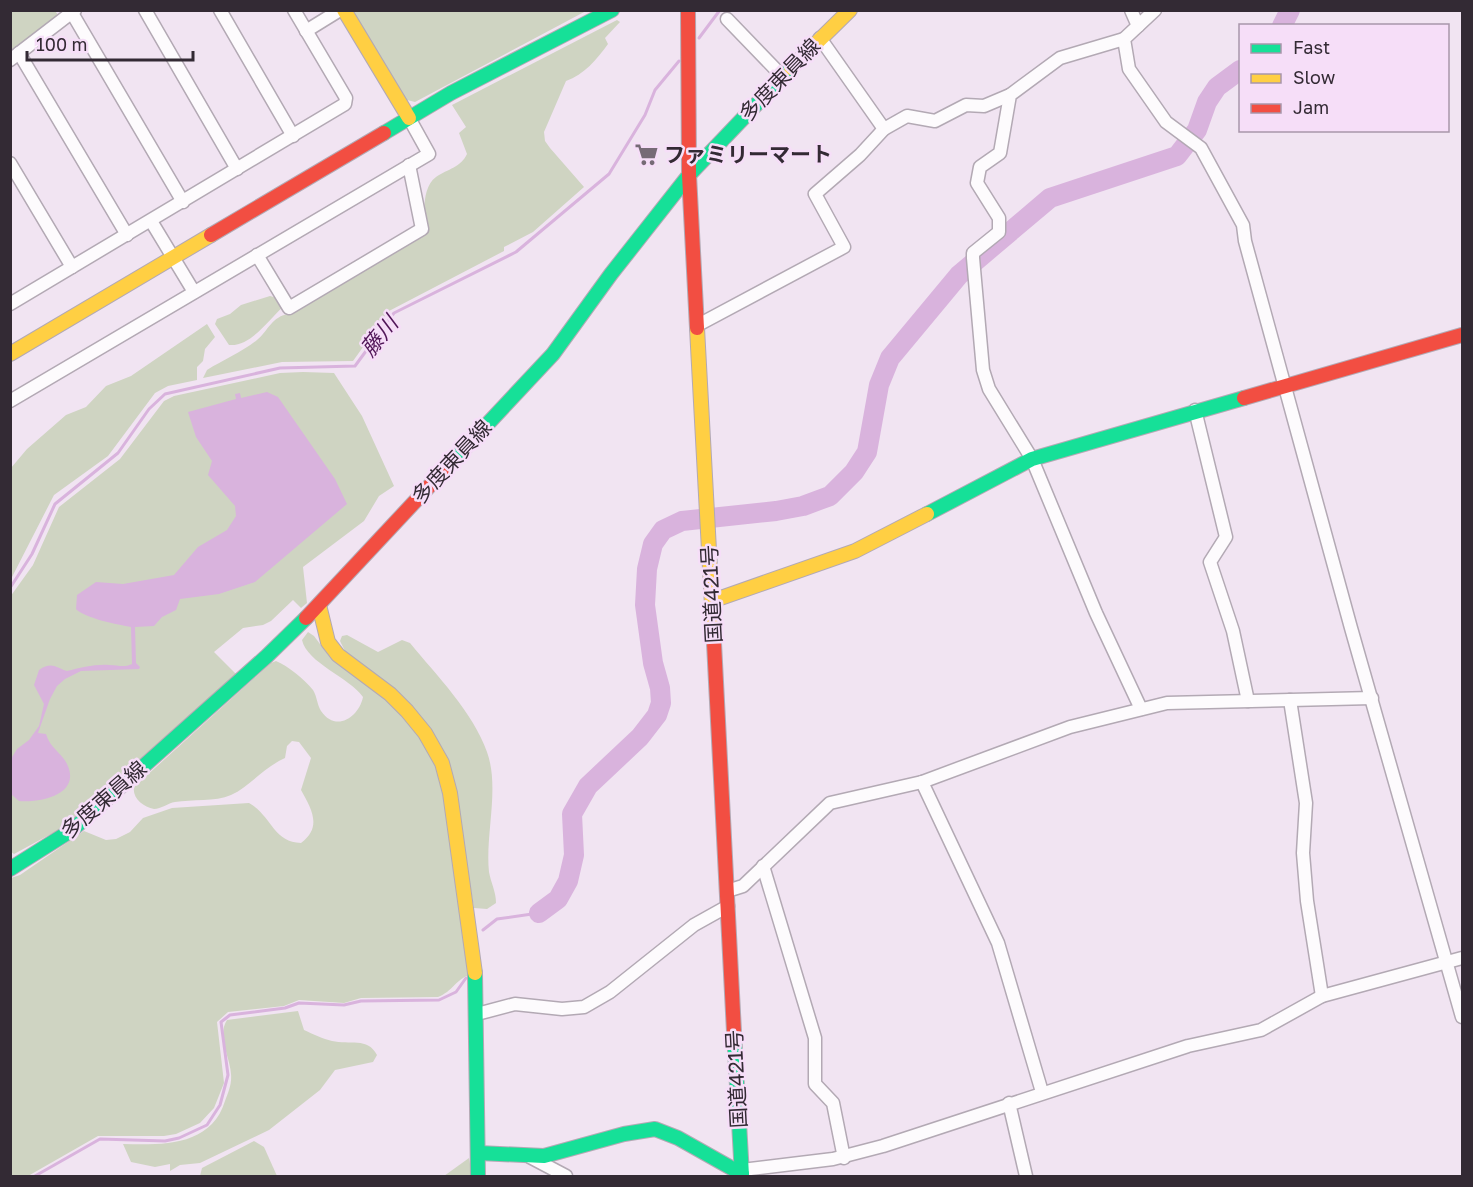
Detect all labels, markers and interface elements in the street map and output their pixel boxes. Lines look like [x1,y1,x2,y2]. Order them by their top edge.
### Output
scale bar [27,24,194,62]
legend [1239,24,1449,132]
text: 100 m [36,33,87,55]
street label: 多度東員線 [733,33,825,126]
text: Fast [1293,36,1330,58]
text: Slow [1293,66,1336,88]
text: Jam [1293,96,1329,118]
place label: ファミリーマート [664,141,832,167]
supermarket icon: ファミリーマート [633,142,659,168]
water label: 藤川 [354,309,404,361]
street label: 多度東員線 [406,414,497,509]
street label: 国道421号 [695,544,727,644]
street label: 多度東員線 [55,755,151,843]
street label: 国道421号 [720,1029,752,1129]

